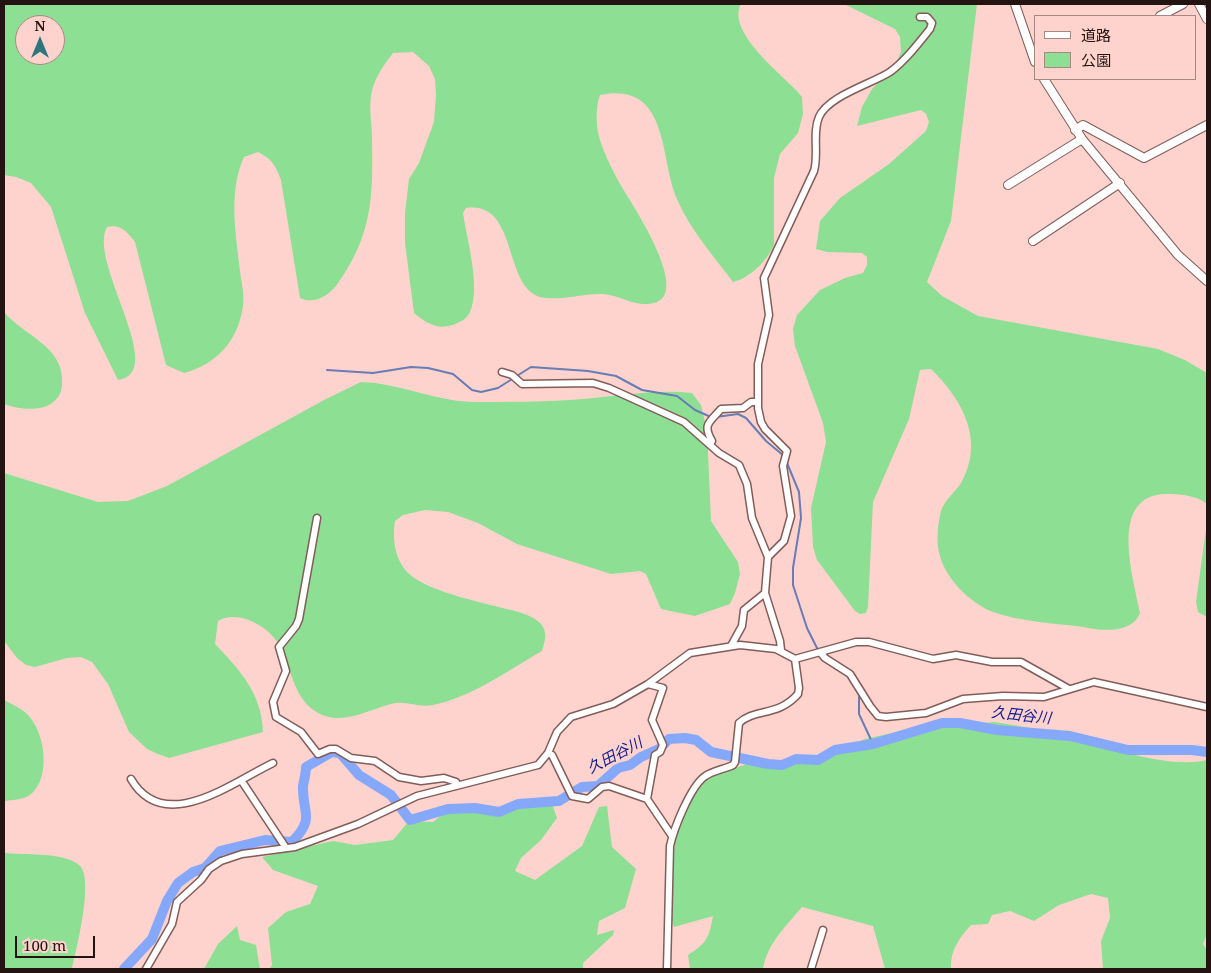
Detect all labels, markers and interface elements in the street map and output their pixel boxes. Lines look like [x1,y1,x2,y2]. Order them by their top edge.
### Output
north arrow [15,15,65,65]
legend [1034,15,1196,80]
text: N [34,16,46,35]
text: 道路 [1081,25,1111,45]
text: 公園 [1081,50,1111,70]
water label: 久田谷川 [990,704,1052,728]
water label: 久田谷川 [584,734,646,778]
scale bar [18,926,98,958]
text: 100 m [23,935,66,955]

